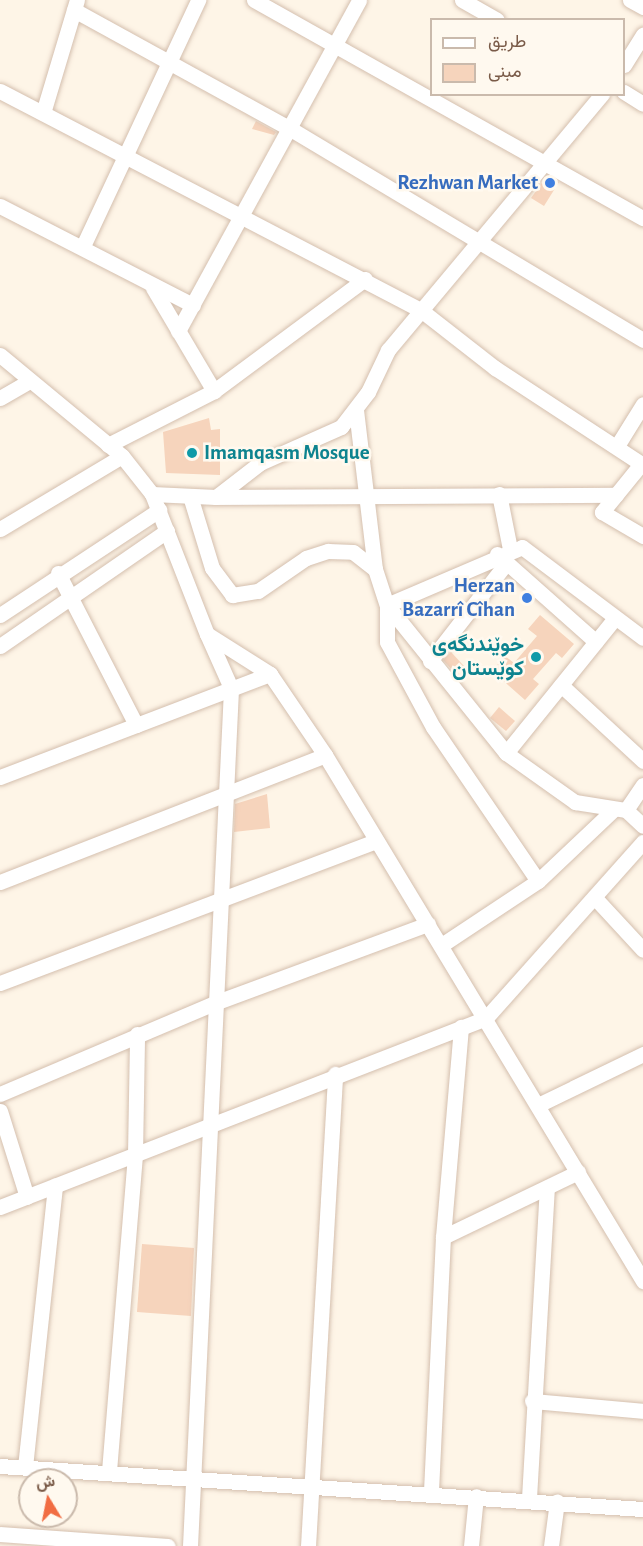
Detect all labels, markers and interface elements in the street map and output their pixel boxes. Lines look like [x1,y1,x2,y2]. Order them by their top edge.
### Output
legend [430,18,625,96]
text: طريق [488,33,526,51]
text: مبنى [488,63,522,81]
place label: Rezhwan Market [397,170,538,196]
marker: Rezhwan Market [543,176,557,190]
place label: Imamqasm Mosque [204,440,370,466]
marker: Imamqasm Mosque [185,446,199,460]
place label: Herzan Bazarrî Cîhan [402,573,515,623]
marker: Herzan Bazarrî Cîhan [520,591,534,605]
place label: خوێندنگەی کوێستان [432,632,524,682]
marker: خوێندنگەی کوێستان [529,650,543,664]
north arrow [18,1468,78,1528]
text: ش [34,1473,56,1492]

